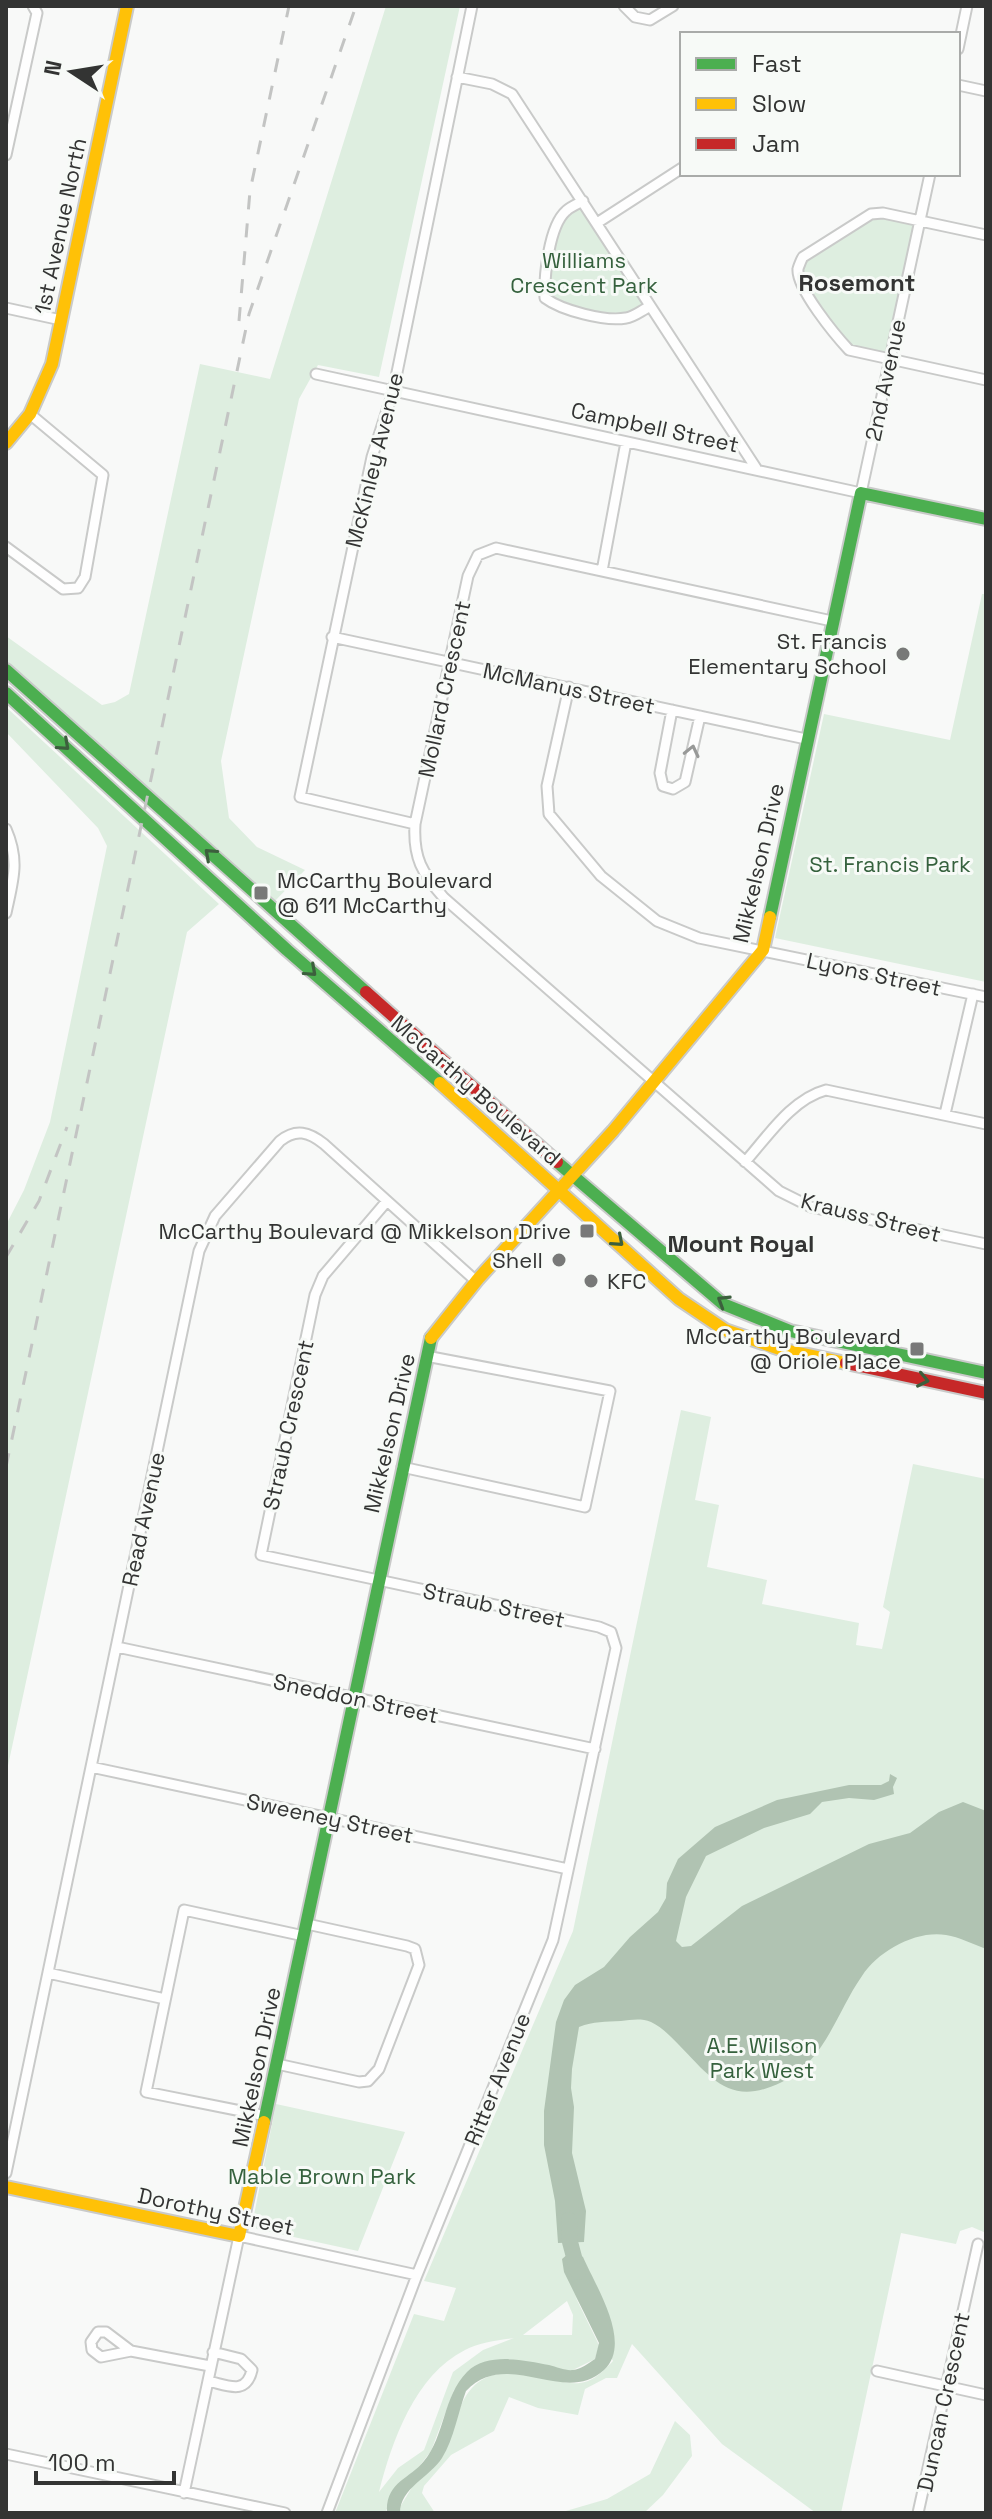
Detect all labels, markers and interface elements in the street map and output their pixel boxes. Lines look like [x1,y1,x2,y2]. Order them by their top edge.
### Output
north arrow [32,32,112,112]
legend [680,32,960,176]
text: Fast [752,48,802,79]
text: N [37,58,68,78]
text: Slow [752,88,806,119]
text: Jam [752,128,800,159]
street label: 1st Avenue North [28,135,92,317]
park label: Williams Crescent Park [510,246,658,299]
district label: Rosemont [799,267,915,298]
street label: 2nd Avenue [858,316,912,444]
street label: McKinley Avenue [339,370,409,550]
street label: Campbell Street [569,396,741,458]
street label: Mollard Crescent [412,598,476,780]
place label: St. Francis Elementary School [688,627,887,680]
marker: St. Francis Elementary School [894,645,912,663]
street label: McManus Street [480,656,658,720]
one-way arrow [55,736,69,751]
one-way arrow [683,744,700,758]
street label: Mikkelson Drive [726,780,790,946]
one-way arrow [204,849,219,864]
park label: St. Francis Park [809,850,971,878]
place label: McCarthy Boulevard @ 611 McCarthy [277,866,493,919]
marker: McCarthy Boulevard @ 611 McCarthy [252,884,270,902]
street label: Lyons Street [804,946,944,1002]
one-way arrow [301,962,316,976]
street label: McCarthy Boulevard [385,1009,567,1171]
street label: Krauss Street [798,1186,944,1248]
place label: McCarthy Boulevard @ Mikkelson Drive [159,1217,571,1245]
marker: McCarthy Boulevard @ Mikkelson Drive [578,1222,596,1240]
district label: Mount Royal [667,1228,815,1259]
one-way arrow [609,1232,623,1246]
place label: Shell [492,1246,543,1274]
marker: Shell [550,1251,568,1269]
place label: KFC [607,1267,646,1295]
marker: KFC [582,1272,600,1290]
one-way arrow [717,1296,732,1311]
place label: McCarthy Boulevard @ Oriole Place [685,1322,901,1375]
street label: Straub Crescent [256,1337,320,1513]
marker: McCarthy Boulevard @ Oriole Place [908,1340,926,1358]
street label: Mikkelson Drive [357,1350,421,1516]
one-way arrow [916,1371,929,1388]
street label: Read Avenue [115,1449,171,1589]
street label: Straub Street [420,1576,568,1634]
street label: Sneddon Street [271,1667,441,1729]
street label: Sweeney Street [244,1787,416,1849]
street label: Mikkelson Drive [225,1984,287,2150]
street label: Ritter Avenue [458,2008,536,2150]
park label: A.E. Wilson Park West [707,2031,817,2084]
park label: Mable Brown Park [228,2162,416,2190]
street label: Dorothy Street [135,2181,297,2241]
street label: Duncan Crescent [910,2310,976,2494]
scale bar [36,2435,174,2485]
text: 100 m [48,2447,116,2478]

